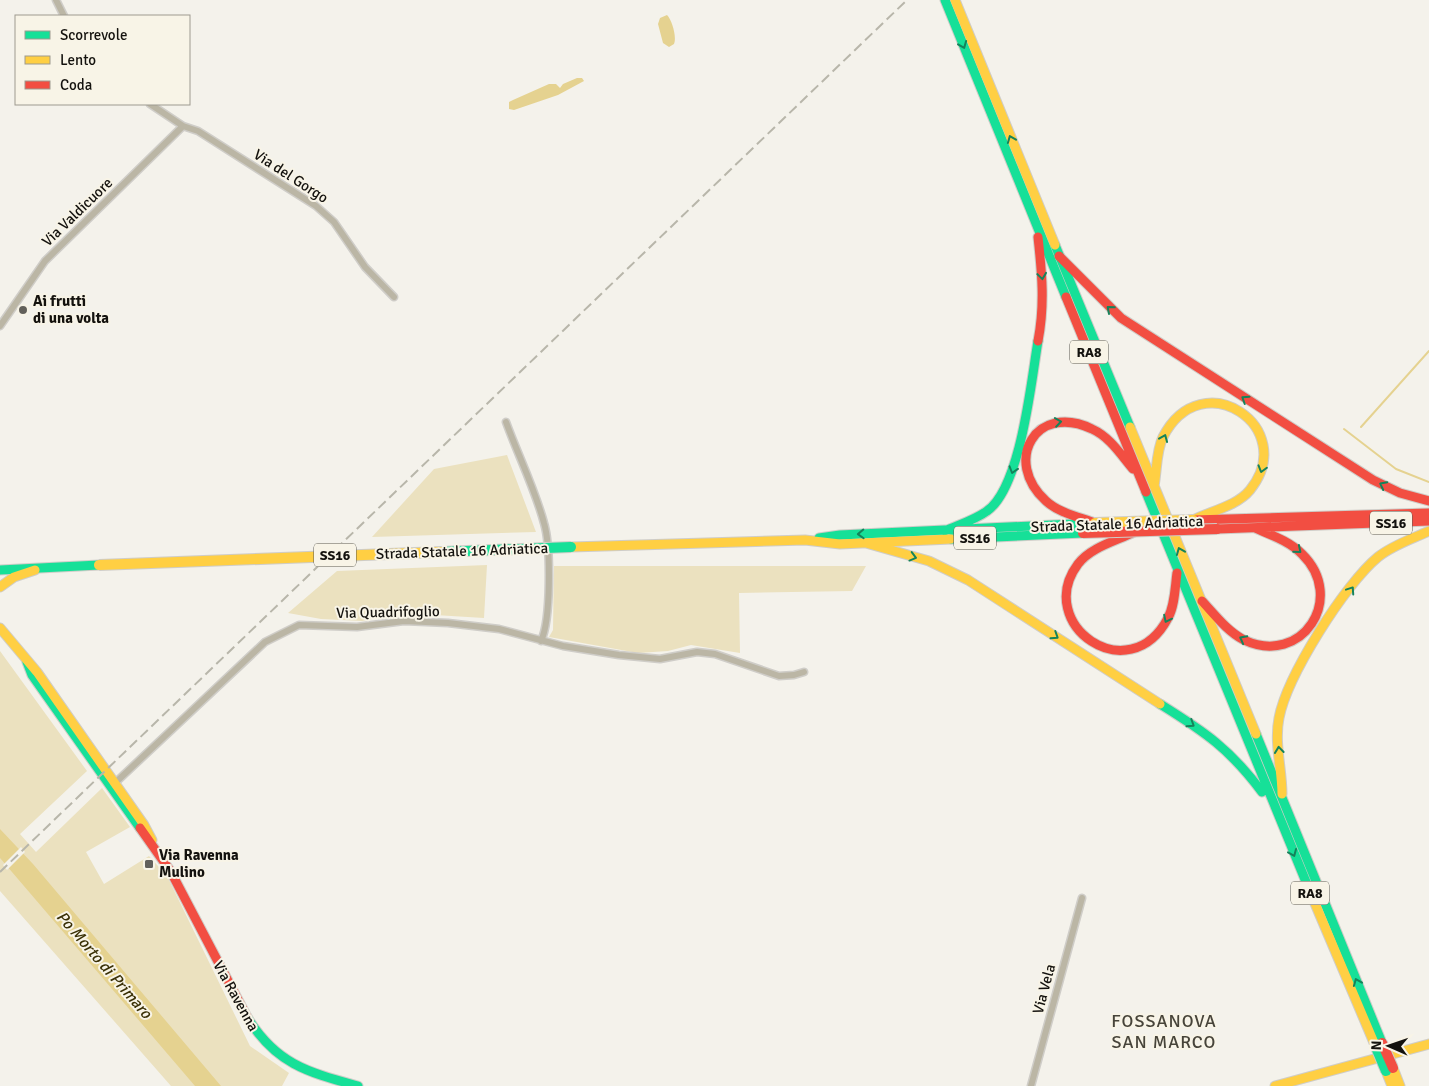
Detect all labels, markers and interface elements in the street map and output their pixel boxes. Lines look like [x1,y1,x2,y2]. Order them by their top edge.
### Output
legend [15,15,190,105]
text: Scorrevole [60,26,127,44]
one-way arrow [957,40,968,49]
text: Lento [60,51,96,69]
text: Coda [60,76,92,94]
one-way arrow [1007,135,1018,144]
street label: Via del Gorgo [250,145,332,207]
street label: Via Valdicuore [38,174,116,250]
one-way arrow [1036,272,1047,280]
place label: Ai frutti di una volta [33,292,109,327]
marker: Ai frutti di una volta [17,304,29,316]
one-way arrow [1107,306,1116,315]
road number: RA8 [1070,341,1108,364]
one-way arrow [1242,396,1251,405]
one-way arrow [1055,417,1063,428]
one-way arrow [1157,434,1168,443]
one-way arrow [1008,465,1018,474]
one-way arrow [1257,465,1268,473]
one-way arrow [1379,481,1388,491]
street label: Strada Statale 16 Adriatica [1031,512,1203,536]
road number: SS16 [1370,512,1412,534]
road number: SS16 [954,526,996,550]
one-way arrow [857,529,864,539]
street label: Strada Statale 16 Adriatica [376,539,548,563]
road number: SS16 [314,544,356,566]
one-way arrow [1292,545,1301,553]
one-way arrow [1176,547,1186,556]
one-way arrow [909,551,917,561]
one-way arrow [1345,586,1354,595]
street label: Via Quadrifoglio [336,602,440,622]
one-way arrow [1163,614,1173,623]
one-way arrow [1049,629,1058,639]
one-way arrow [1240,635,1249,645]
one-way arrow [1186,717,1195,727]
one-way arrow [1274,746,1285,754]
place label: Via Ravenna Mulino [159,846,239,881]
one-way arrow [1287,848,1297,856]
marker: Via Ravenna Mulino [143,858,155,870]
road number: RA8 [1291,881,1329,904]
water label: Po Morto di Primaro [52,907,156,1023]
street label: Via Ravenna [209,958,263,1034]
street label: Via Vela [1029,962,1059,1016]
one-way arrow [1353,978,1363,986]
district label: FOSSANOVA SAN MARCO [1111,1010,1217,1053]
north arrow [1364,1021,1414,1071]
text: N [1368,1040,1385,1051]

